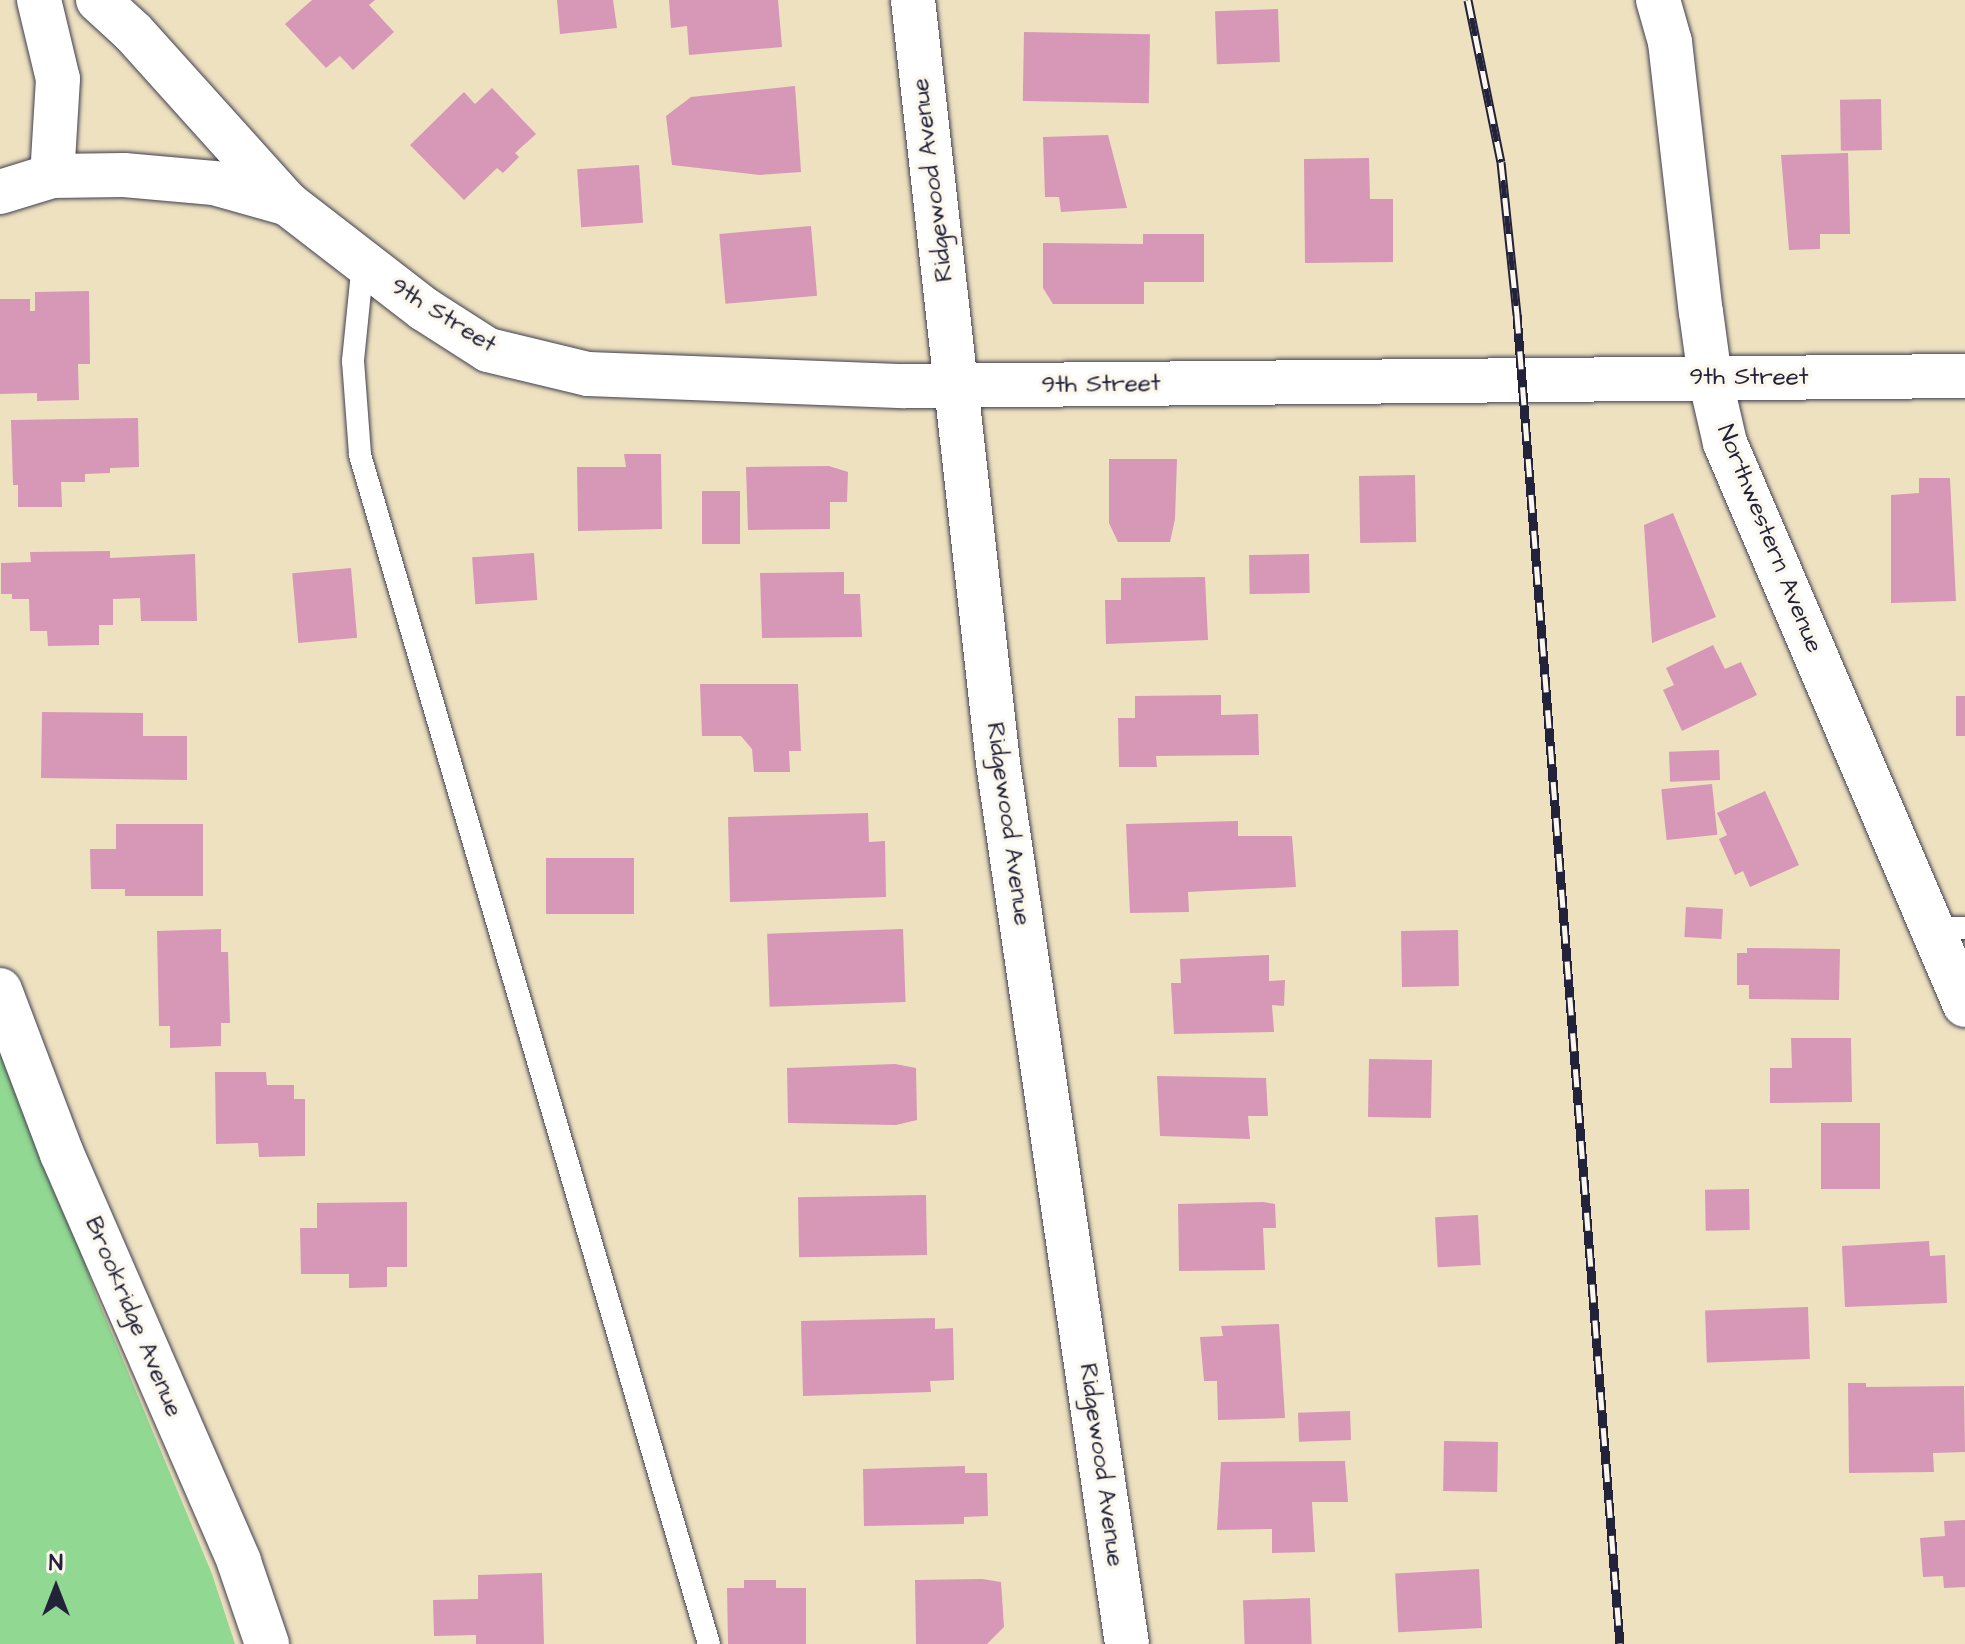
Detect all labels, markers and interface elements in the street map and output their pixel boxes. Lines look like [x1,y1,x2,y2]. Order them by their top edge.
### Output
street label: Ridgewood Avenue [906,77,960,283]
street label: 9th Street [385,272,501,360]
street label: 9th Street [1690,364,1808,392]
street label: 9th Street [1041,370,1161,400]
street label: Northwestern Avenue [1710,421,1828,657]
street label: Ridgewood Avenue [979,721,1037,927]
street label: Brookridge Avenue [78,1213,188,1421]
street label: Ridgewood Avenue [1072,1362,1130,1568]
north arrow [16,1548,96,1628]
text: N [49,1548,63,1579]

